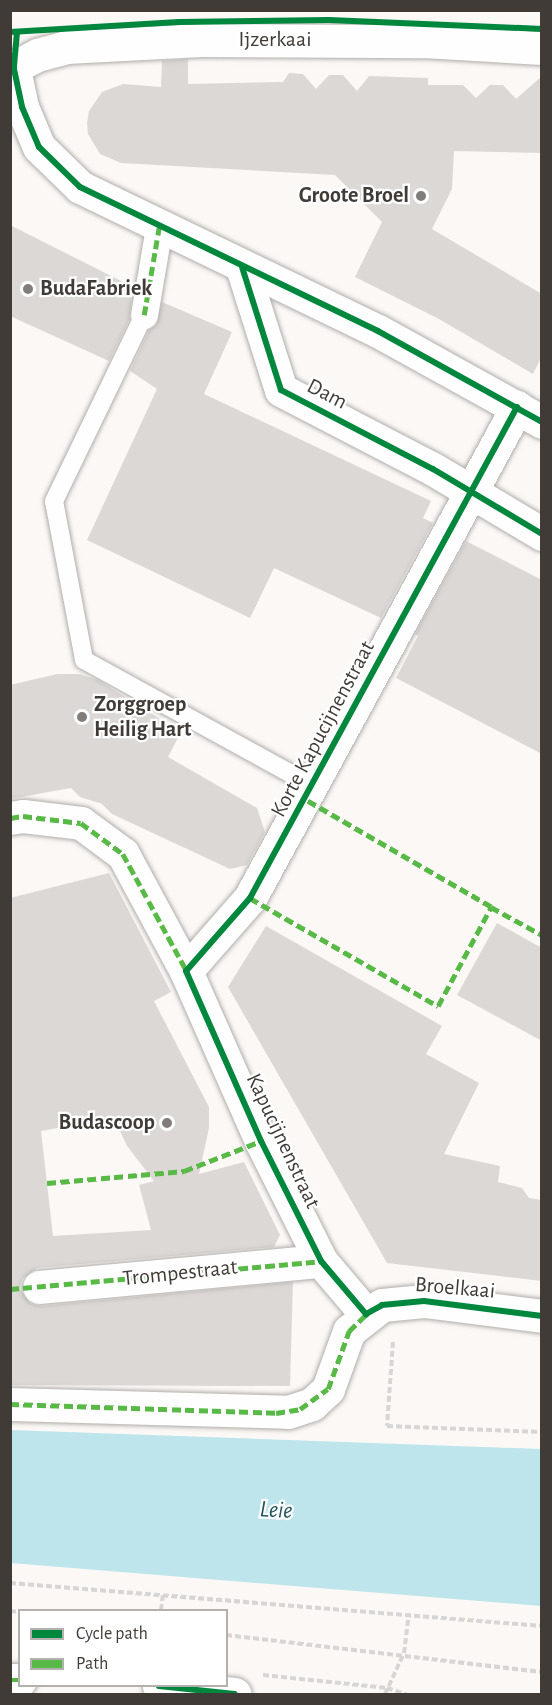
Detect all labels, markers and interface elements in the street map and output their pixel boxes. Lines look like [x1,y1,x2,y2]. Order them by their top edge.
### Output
street label: Ijzerkaai [239,27,311,53]
place label: Groote Broel [299,183,409,209]
marker: Groote Broel [414,189,428,203]
place label: BudaFabriek [40,276,152,302]
marker: BudaFabriek [21,282,35,296]
street label: Dam [302,373,352,415]
street label: Korte Kapucijnenstraat [265,636,381,822]
place label: Zorggroep Heilig Hart [94,691,191,742]
marker: Zorggroep Heilig Hart [75,710,89,724]
street label: Kapucijnenstraat [240,1069,326,1213]
place label: Budascoop [59,1110,155,1136]
marker: Budascoop [160,1116,174,1130]
street label: Trompestraat [121,1254,239,1292]
street label: Broelkaai [414,1271,496,1305]
water label: Leie [259,1496,293,1526]
legend [18,1609,228,1687]
text: Cycle path [76,1625,148,1643]
text: Path [76,1655,108,1673]

